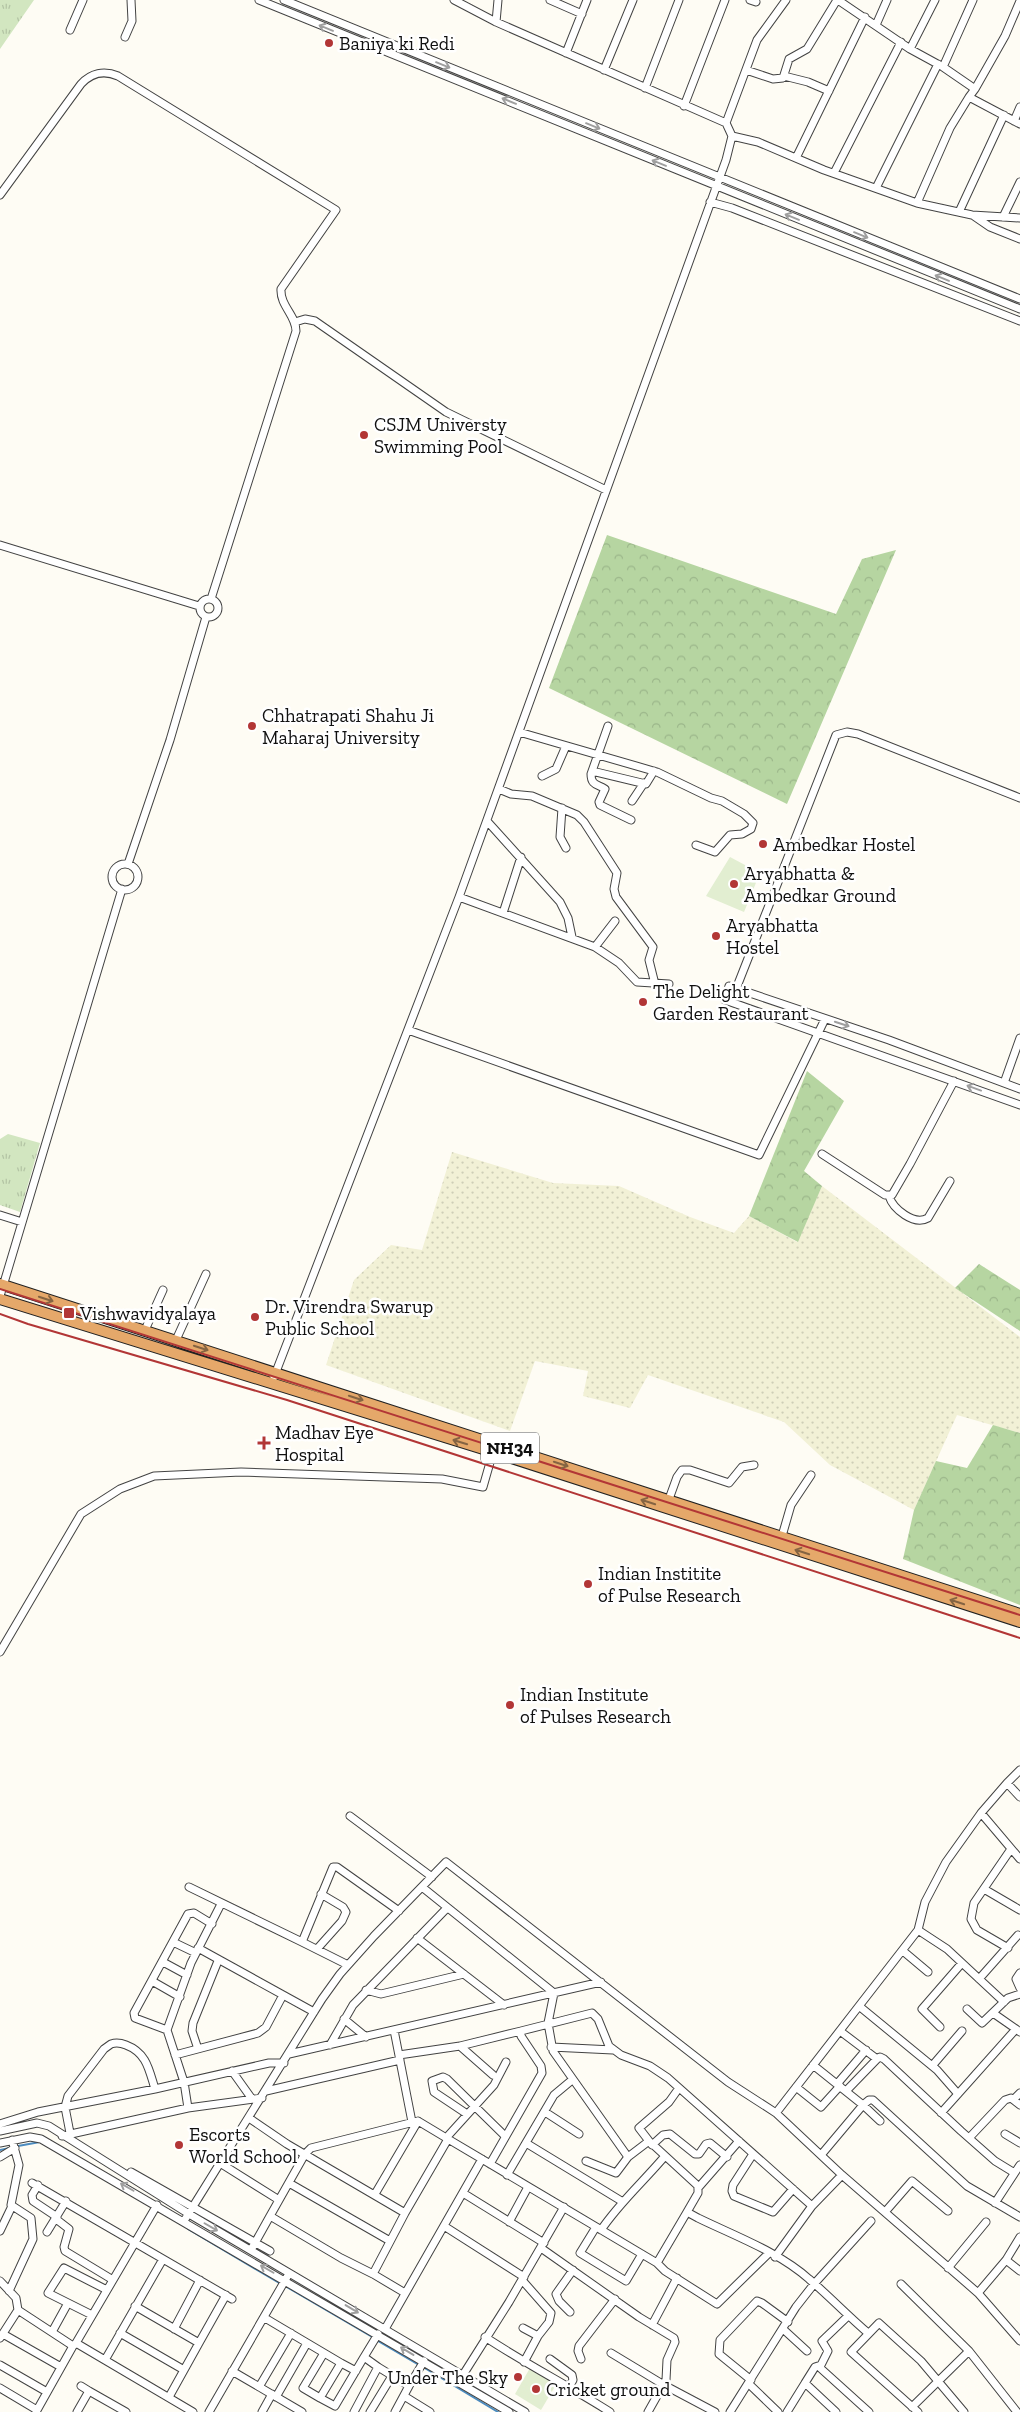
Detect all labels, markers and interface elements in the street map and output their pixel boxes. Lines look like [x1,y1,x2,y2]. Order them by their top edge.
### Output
one-way arrow [319,23,334,32]
place label: Baniya ki Redi [339,32,455,55]
marker: Baniya ki Redi [323,37,335,49]
one-way arrow [435,60,450,70]
one-way arrow [502,96,517,105]
one-way arrow [585,122,600,132]
one-way arrow [652,158,667,167]
one-way arrow [784,212,800,221]
one-way arrow [853,230,868,240]
one-way arrow [935,272,950,282]
place label: CSJM Universty Swimming Pool [374,413,507,458]
marker: CSJM Universty Swimming Pool [358,429,370,441]
place label: Chhatrapati Shahu Ji Maharaj University [262,704,434,749]
marker: Chhatrapati Shahu Ji Maharaj University [246,720,258,732]
place label: Ambedkar Hostel [773,833,915,856]
marker: Ambedkar Hostel [757,838,769,850]
place label: Aryabhatta & Ambedkar Ground [744,862,897,907]
marker: Aryabhatta & Ambedkar Ground [728,878,740,890]
place label: Aryabhatta Hostel [726,914,818,959]
marker: Aryabhatta Hostel [710,930,722,942]
place label: The Delight Garden Restaurant [653,980,809,1025]
marker: The Delight Garden Restaurant [637,996,649,1008]
one-way arrow [833,1020,849,1030]
one-way arrow [967,1083,982,1092]
one-way arrow [38,1295,54,1304]
place label: Dr. Virendra Swarup Public School [265,1295,433,1340]
place label: Vishwavidyalaya [79,1302,216,1325]
marker: Vishwavidyalaya [62,1306,76,1320]
marker: Dr. Virendra Swarup Public School [249,1311,261,1323]
one-way arrow [193,1344,209,1354]
one-way arrow [348,1394,363,1403]
place label: Madhav Eye Hospital [275,1421,374,1466]
road number: NH34 [481,1432,539,1464]
marker: Madhav Eye Hospital [257,1436,271,1450]
one-way arrow [452,1436,468,1446]
one-way arrow [552,1460,568,1469]
one-way arrow [640,1497,656,1506]
one-way arrow [795,1546,811,1556]
place label: Indian Institite of Pulse Research [598,1562,741,1607]
marker: Indian Institite of Pulse Research [582,1578,594,1590]
one-way arrow [949,1596,965,1606]
place label: Indian Institute of Pulses Research [520,1683,671,1728]
marker: Indian Institute of Pulses Research [504,1699,516,1711]
place label: Escorts World School [189,2123,297,2168]
marker: Escorts World School [173,2139,185,2151]
one-way arrow [120,2182,134,2192]
one-way arrow [204,2222,219,2232]
one-way arrow [261,2263,275,2273]
one-way arrow [344,2304,358,2314]
one-way arrow [401,2346,415,2356]
place label: Under The Sky [388,2366,508,2389]
marker: Under The Sky [512,2371,524,2383]
place label: Cricket ground [546,2378,671,2401]
marker: Cricket ground [530,2383,542,2395]

